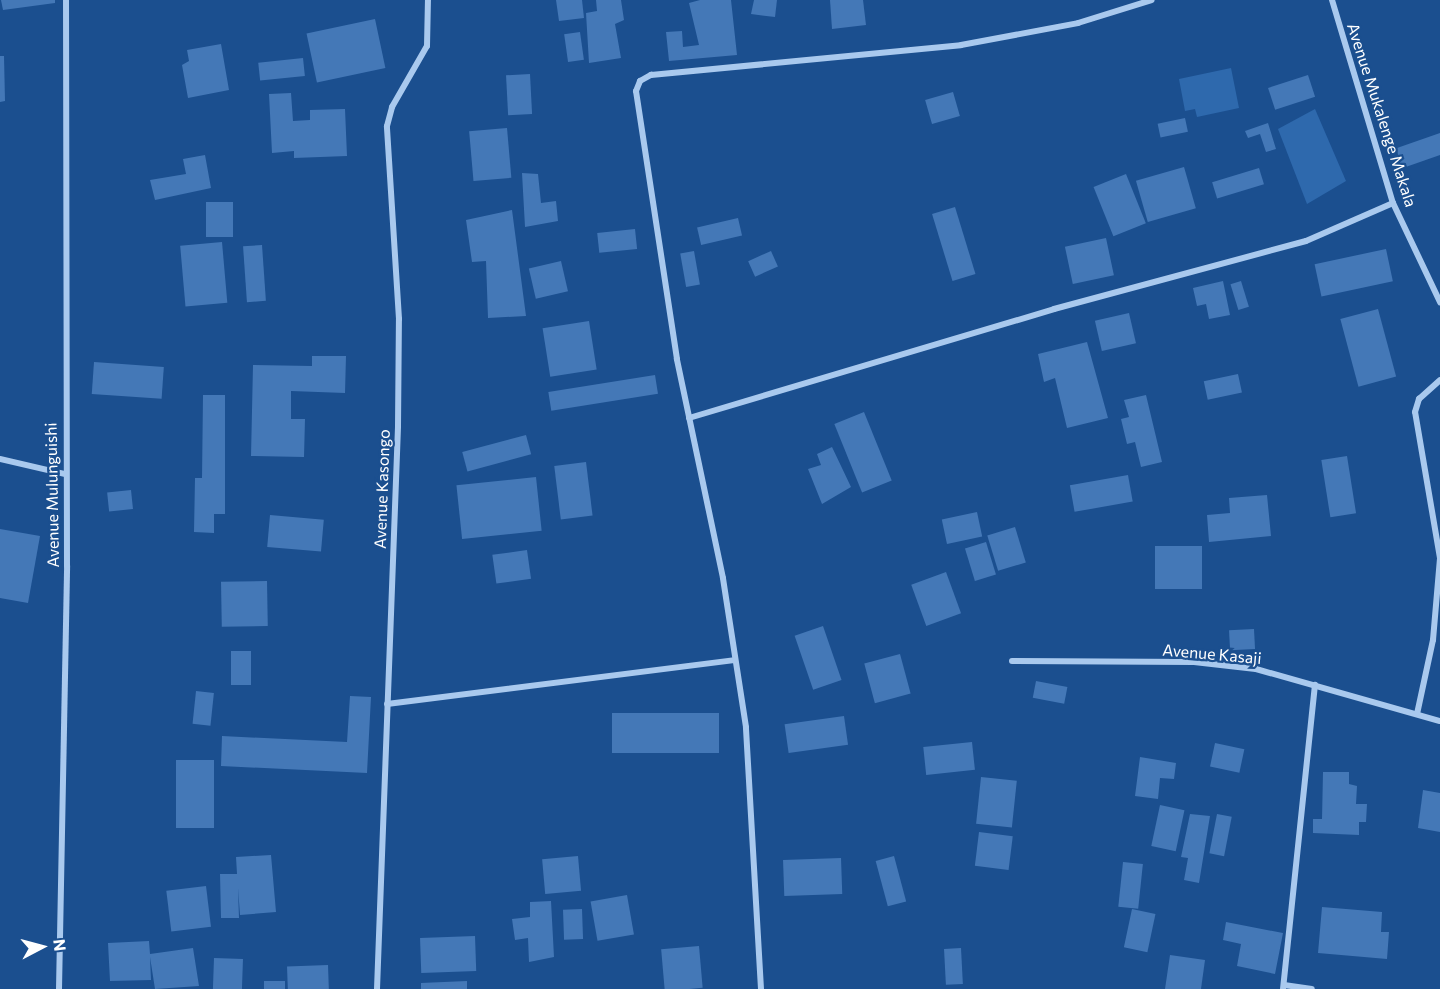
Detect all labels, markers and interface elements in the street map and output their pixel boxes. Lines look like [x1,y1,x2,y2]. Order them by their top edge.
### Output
street label: Avenue Mukalenge Makala [1343,21,1421,209]
street label: Avenue Mulunguishi [41,422,63,568]
street label: Avenue Kasongo [370,429,394,549]
street label: Avenue Kasaji [1162,640,1262,668]
north arrow [12,917,72,977]
text: N [50,938,70,952]

